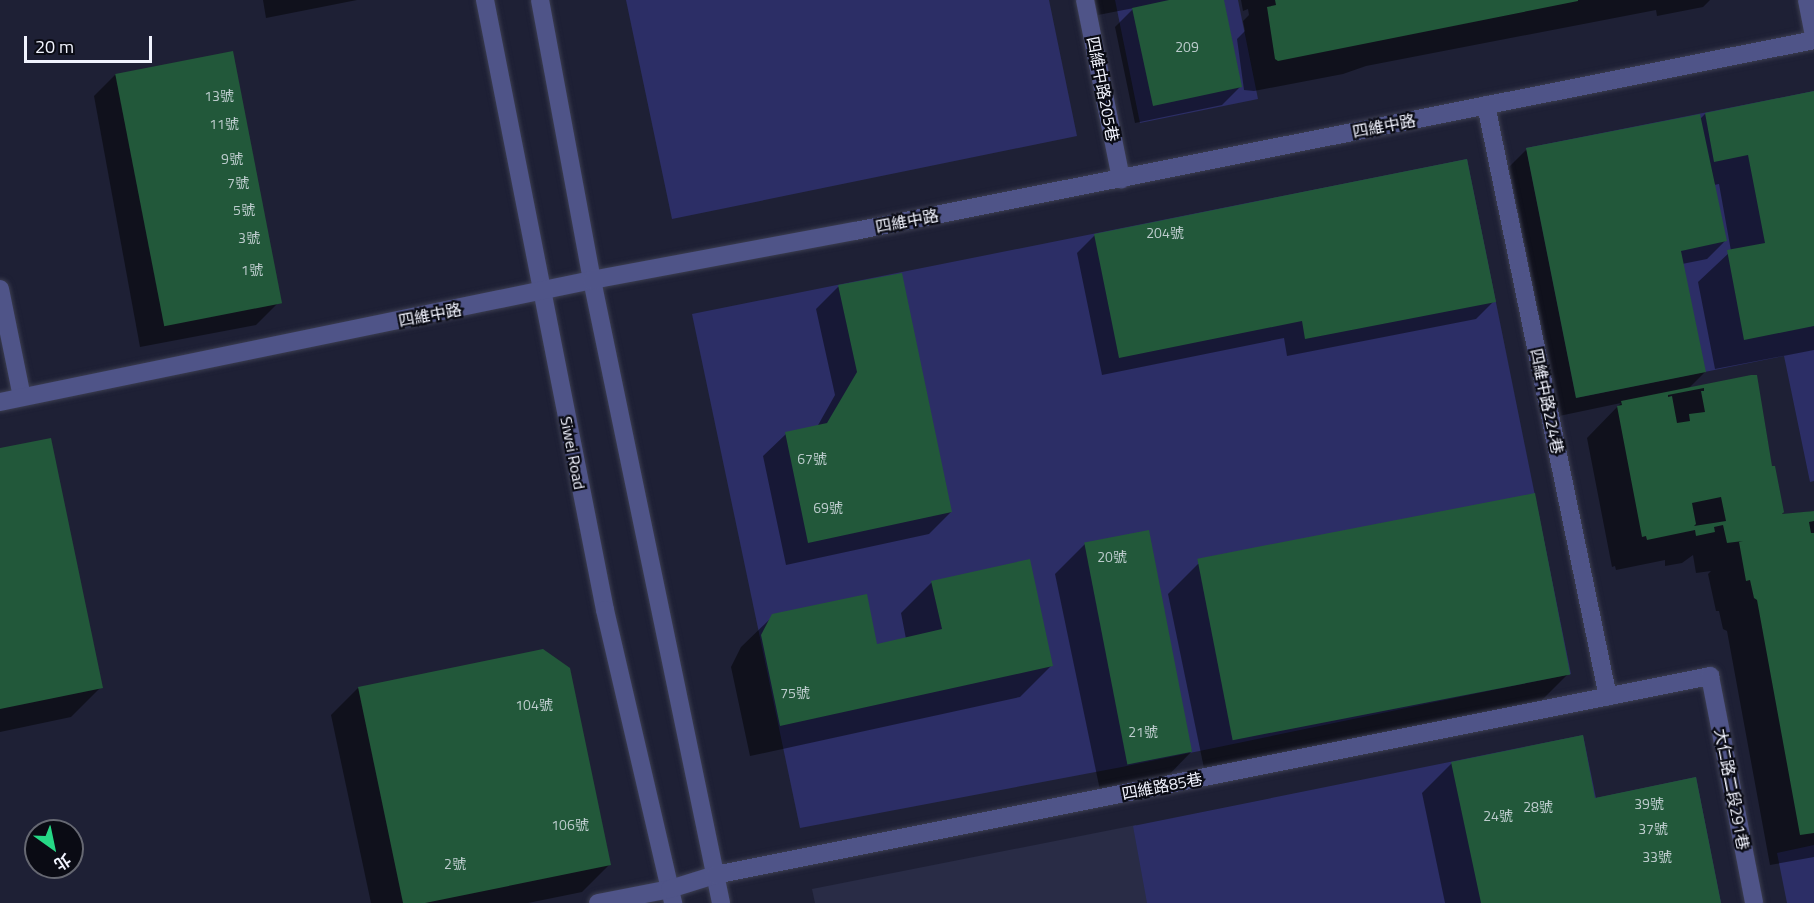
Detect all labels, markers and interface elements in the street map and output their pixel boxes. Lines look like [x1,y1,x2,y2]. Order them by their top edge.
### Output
scale bar [27,24,154,62]
text: 20 m [35,33,74,60]
street label: 四維中路205巷 [1083,35,1123,143]
house number: 209 [1175,39,1199,55]
house number: 13號 [204,88,234,104]
street label: 四維中路 [1351,110,1417,142]
house number: 11號 [209,116,239,132]
house number: 9號 [221,151,243,167]
house number: 7號 [227,175,249,191]
house number: 5號 [233,202,255,218]
street label: 四維中路 [874,205,940,237]
house number: 204號 [1146,225,1184,241]
house number: 3號 [238,230,260,246]
house number: 1號 [241,262,263,278]
street label: 四維中路 [397,299,463,331]
street label: 四維中路224巷 [1526,347,1568,455]
street label: Siwei Road [557,415,589,491]
house number: 67號 [797,451,827,467]
house number: 69號 [813,500,843,516]
house number: 20號 [1097,549,1127,565]
house number: 75號 [780,685,810,701]
house number: 104號 [515,697,553,713]
house number: 21號 [1128,724,1158,740]
street label: 大仁路二段291巷 [1711,727,1753,851]
street label: 四維路85巷 [1120,769,1204,803]
house number: 39號 [1634,796,1664,812]
house number: 28號 [1523,799,1553,815]
house number: 24號 [1483,808,1513,824]
house number: 106號 [551,817,589,833]
north arrow [24,819,84,879]
house number: 37號 [1638,821,1668,837]
text: 北 [49,848,76,877]
house number: 33號 [1642,849,1672,865]
house number: 2號 [444,856,466,872]

